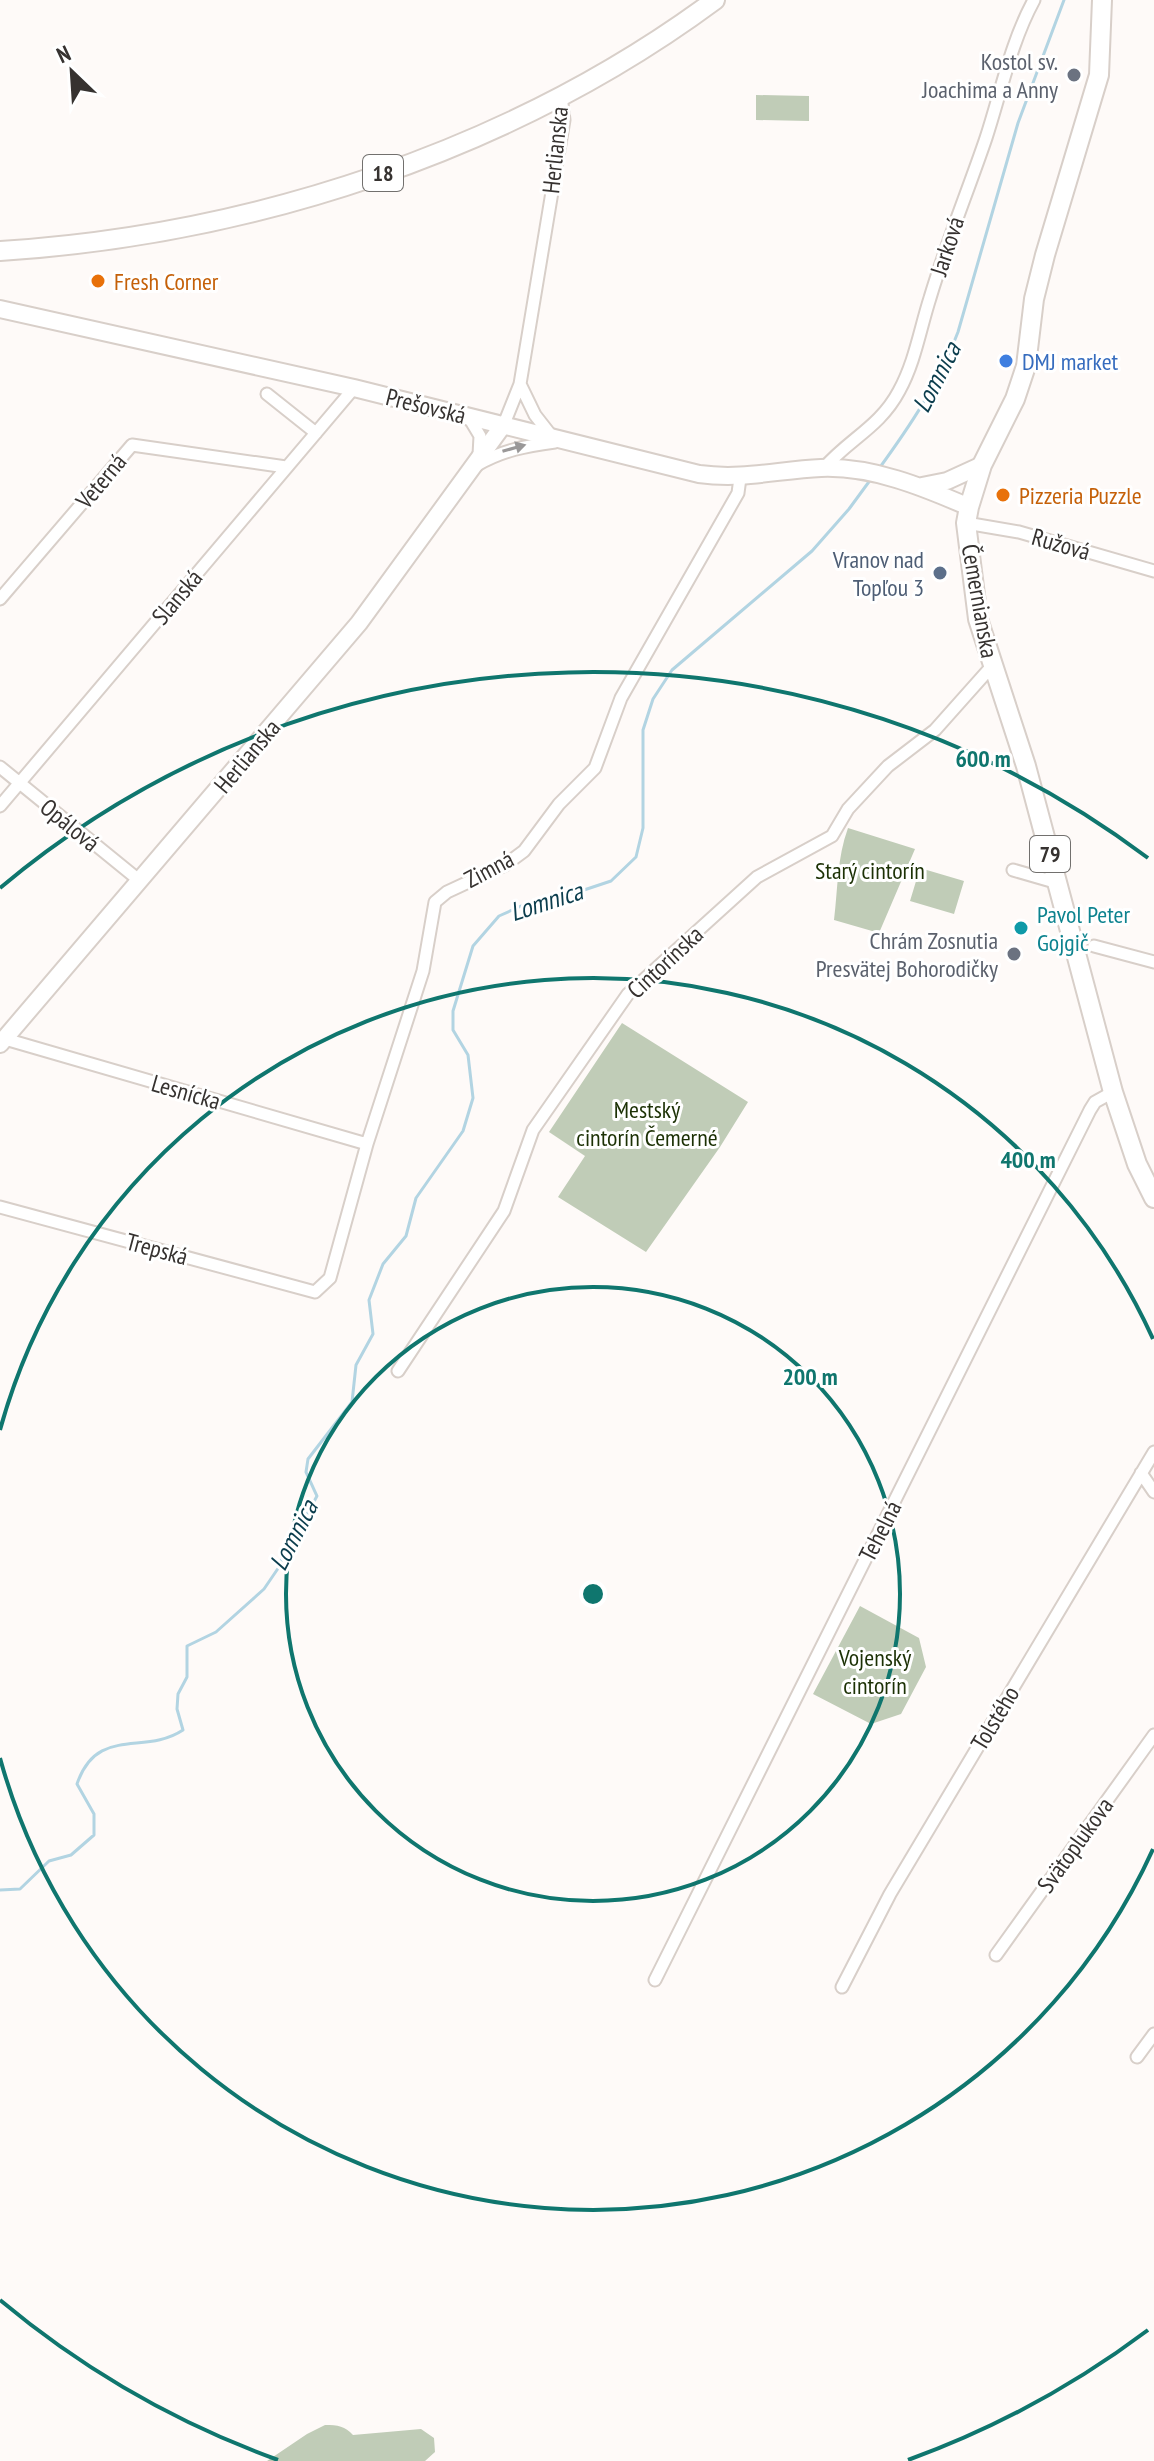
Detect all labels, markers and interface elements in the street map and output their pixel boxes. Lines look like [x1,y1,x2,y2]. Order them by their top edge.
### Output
north arrow [32,32,112,112]
text: N [52,39,75,69]
place label: Kostol sv. Joachima a Anny [921,46,1058,105]
marker: Kostol sv. Joachima a Anny [1065,66,1083,84]
street label: Herlianska [535,105,575,195]
road number: 18 [363,155,403,191]
street label: Jarková [923,213,971,280]
place label: Fresh Corner [114,266,219,297]
marker: Fresh Corner [89,272,107,290]
water label: Lomnica [904,335,968,418]
place label: DMJ market [1022,346,1119,377]
marker: DMJ market [997,352,1015,370]
street label: Prešovská [383,381,469,431]
one-way arrow [502,442,527,454]
street label: Veterná [68,447,133,516]
place label: Pizzeria Puzzle [1019,480,1142,511]
marker: Pizzeria Puzzle [994,486,1012,504]
street label: Ružová [1028,521,1094,567]
street label: Čemernianska [955,542,1005,660]
place label: Vranov nad Topľou 3 [832,544,924,603]
street label: Slanská [145,563,209,631]
marker: Vranov nad Topľou 3 [931,564,949,582]
street label: Herlianska [207,713,287,799]
text: 600 m [955,743,1011,774]
street label: Opálová [34,792,106,858]
road number: 79 [1030,836,1070,872]
street label: Zimná [459,843,519,895]
park label: Starý cintorín [815,855,925,886]
water label: Lomnica [505,873,588,928]
place label: Pavol Peter Gojgič [1037,899,1130,958]
street label: Cintorínska [620,919,710,1005]
marker: Pavol Peter Gojgič [1012,919,1030,937]
place label: Chrám Zosnutia Presvätej Bohorodičky [816,925,998,984]
marker: Chrám Zosnutia Presvätej Bohorodičky [1005,945,1023,963]
street label: Lesnícka [148,1067,224,1117]
park label: Mestský cintorín Čemerné [576,1094,718,1153]
text: 400 m [1000,1144,1056,1175]
street label: Trepská [123,1226,191,1272]
text: 200 m [782,1361,838,1392]
water label: Lomnica [261,1493,325,1576]
street label: Tehelná [852,1495,908,1567]
centre of rings [579,1580,607,1608]
park label: Vojenský cintorín [838,1642,911,1701]
street label: Tolstého [964,1680,1026,1756]
street label: Svätoplukova [1030,1791,1120,1899]

